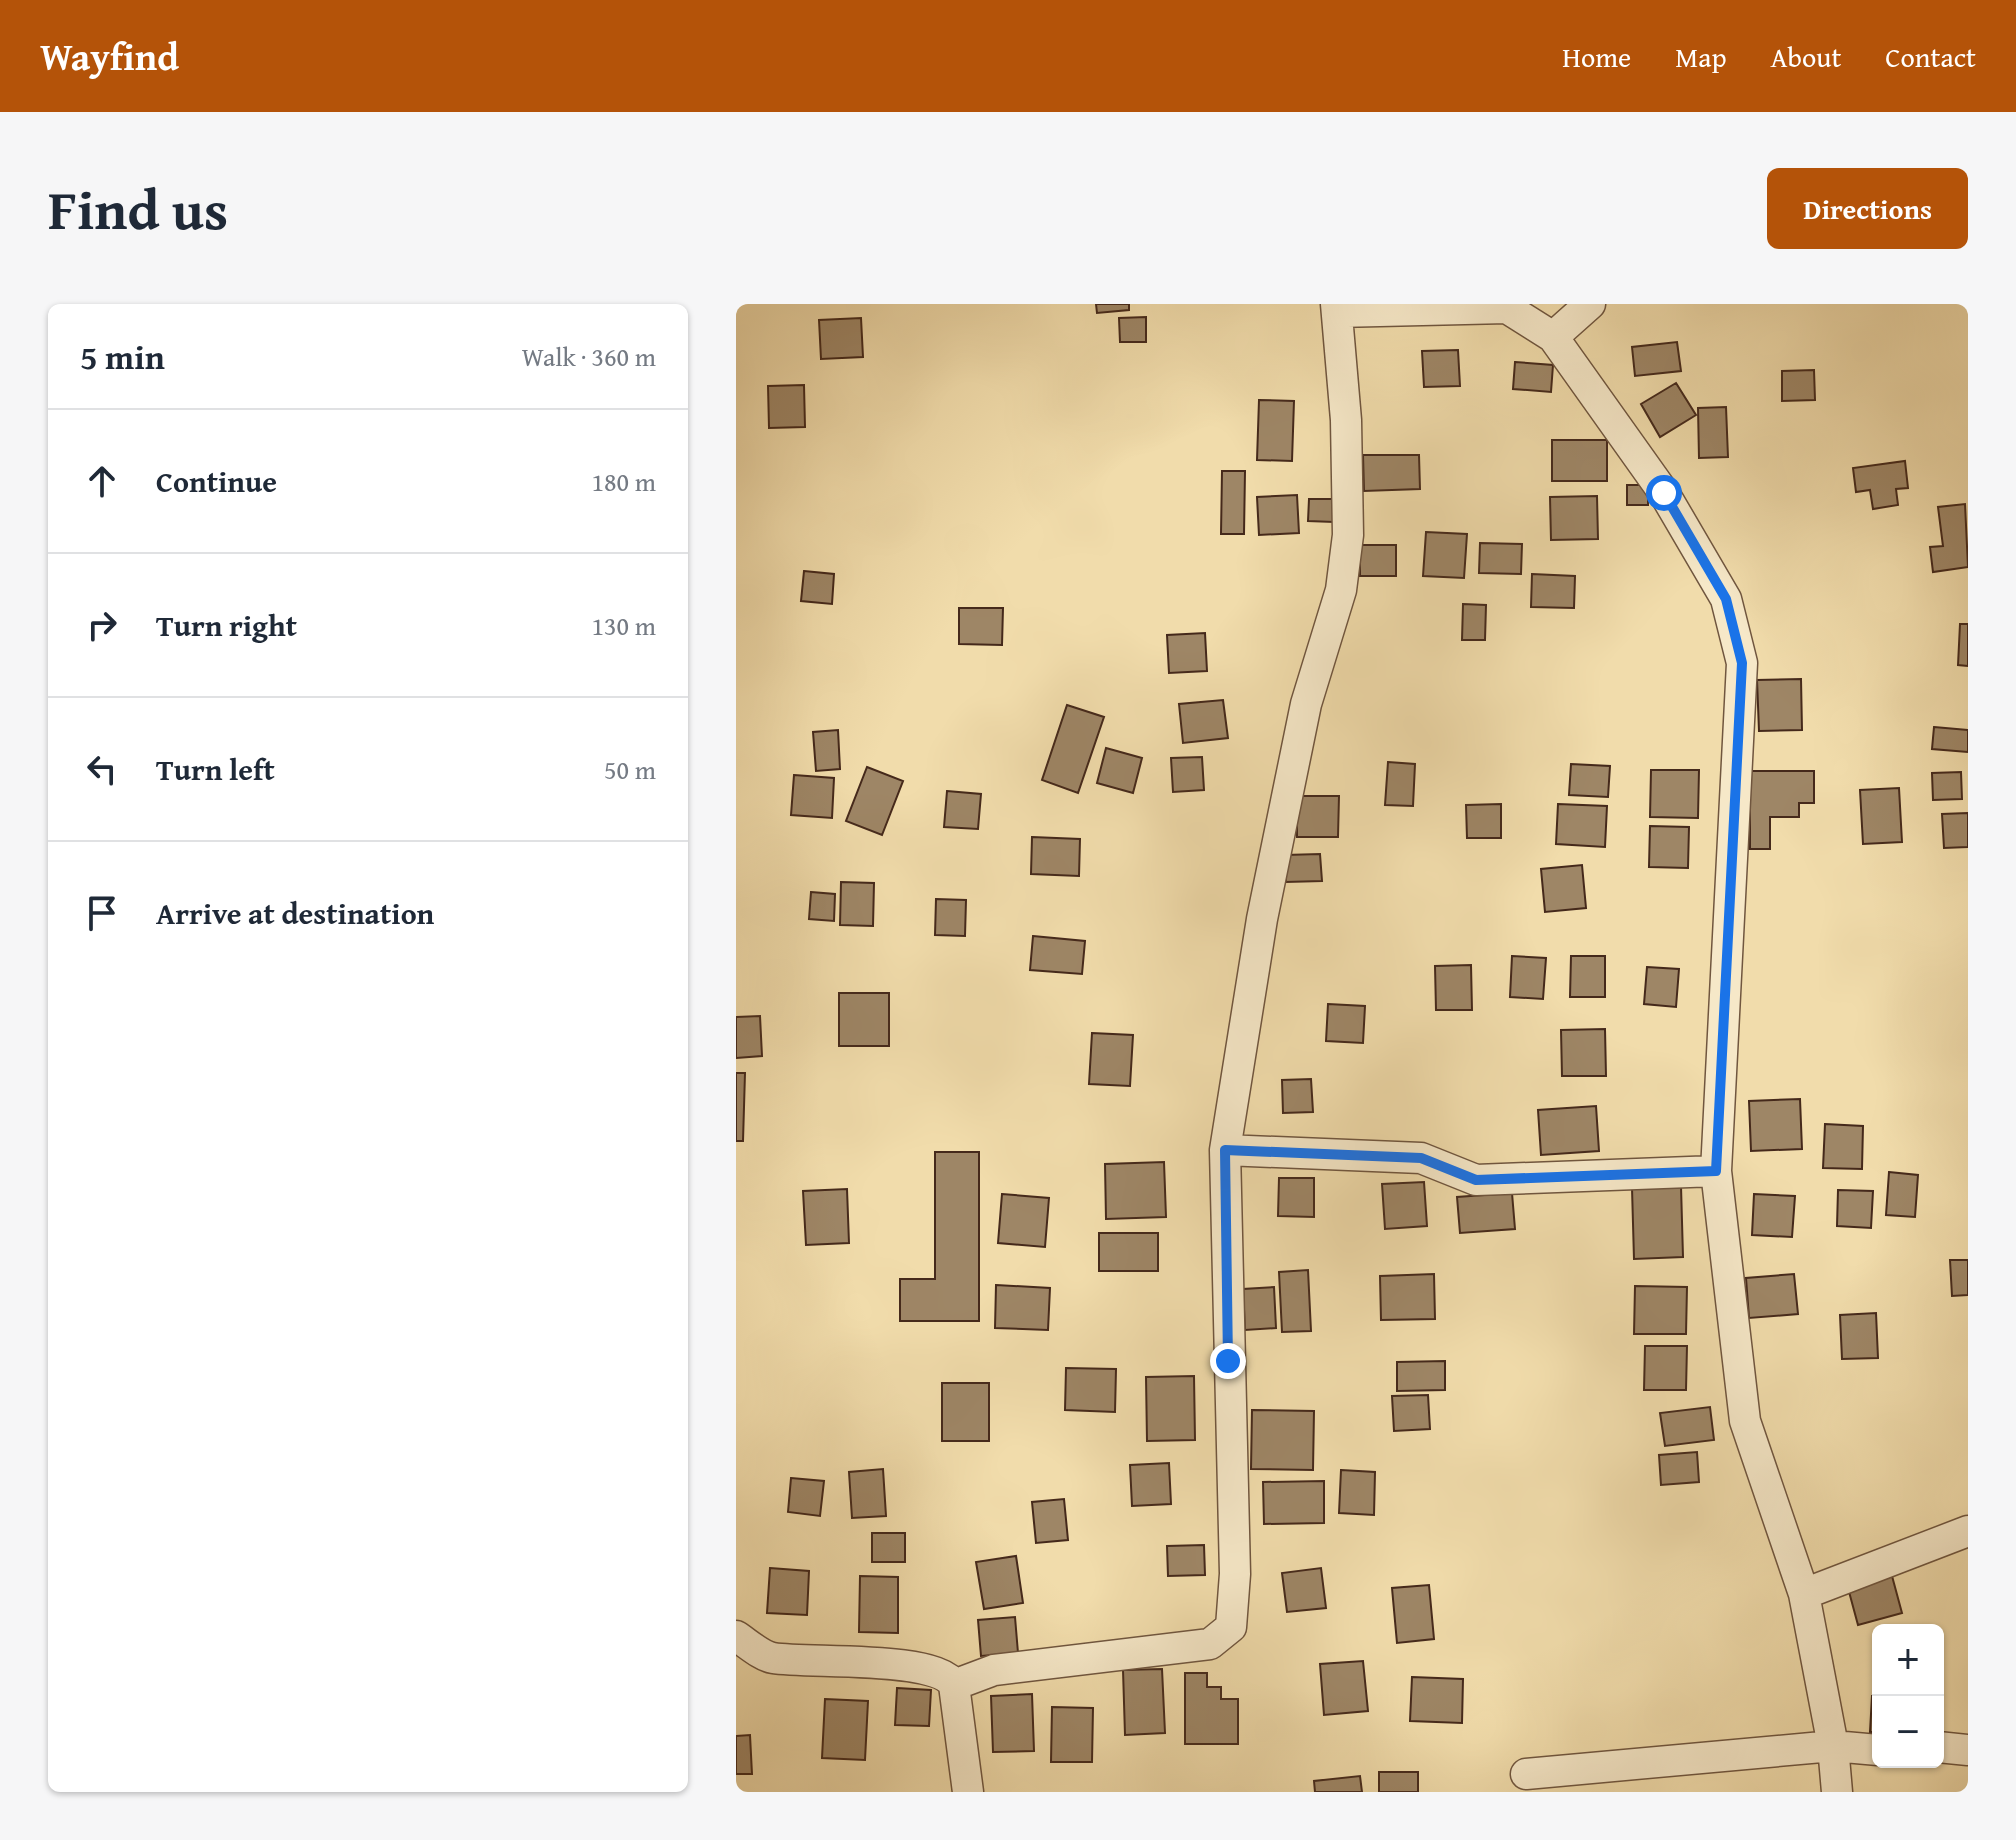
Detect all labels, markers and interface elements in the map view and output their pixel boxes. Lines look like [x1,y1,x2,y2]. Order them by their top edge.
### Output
text: Wayfind [40,28,179,84]
text: Home [1562,36,1631,77]
text: Map [1675,36,1727,77]
text: About [1771,36,1841,77]
text: Contact [1885,36,1976,77]
text: Find us [48,167,228,250]
button: Directions [1767,168,1968,249]
text: 5 min [80,332,165,381]
text: Walk · 360 m [522,337,656,376]
icon: ahead [80,459,124,503]
text: Continue [156,459,277,503]
text: 180 m [591,462,656,501]
route start [1646,475,1682,511]
icon: right [80,603,124,647]
text: Turn right [156,603,297,647]
text: 130 m [591,606,656,645]
icon: left [80,747,124,791]
text: Turn left [156,747,275,791]
text: 50 m [604,750,656,789]
icon: arrive [80,891,124,935]
text: Arrive at destination [156,891,434,935]
route end [1210,1343,1246,1379]
map controls [1872,1624,1944,1768]
button: + [1872,1624,1944,1696]
button: − [1872,1696,1944,1768]

